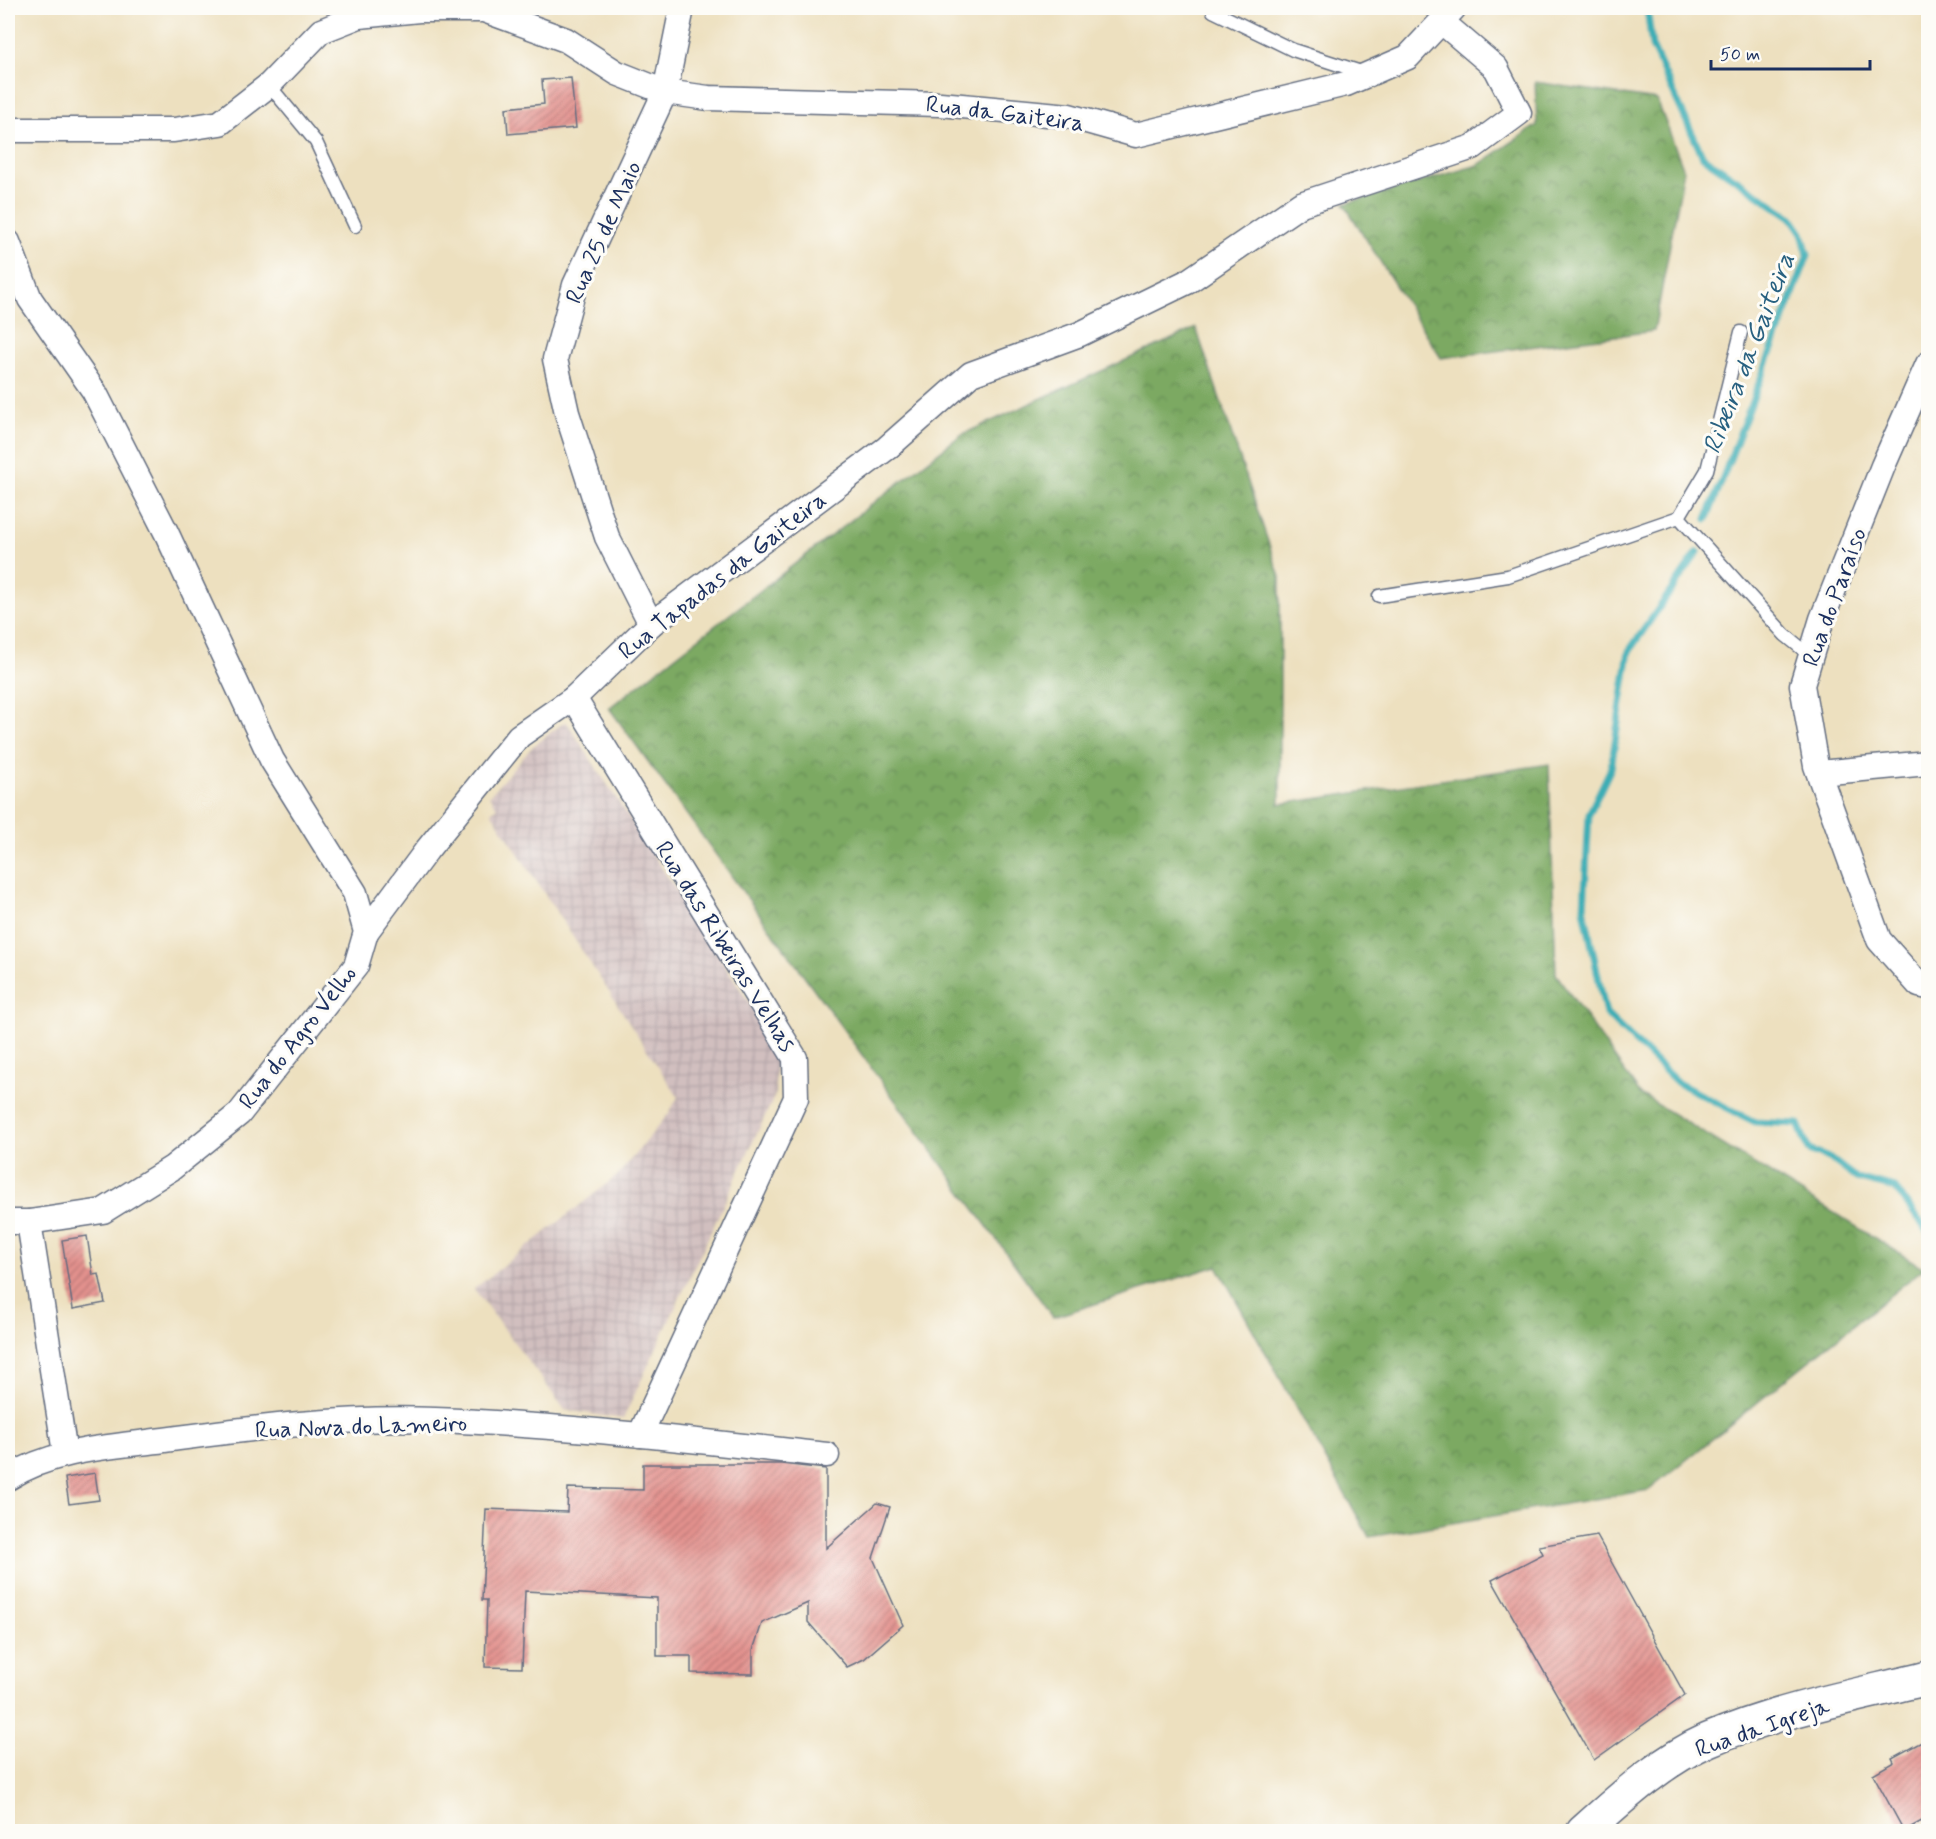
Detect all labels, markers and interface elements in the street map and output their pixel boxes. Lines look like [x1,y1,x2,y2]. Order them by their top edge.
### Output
scale bar [1711,33,1870,71]
text: 50 m [1720,43,1760,67]
street label: Rua da Gaiteira [924,89,1086,140]
street label: Rua 25 de Maio [559,156,650,309]
water label: Ribeira da Gaiteira [1696,248,1804,459]
street label: Rua Tapadas da Gaiteira [612,485,833,667]
street label: Rua do Paraíso [1796,524,1875,671]
street label: Rua das Ribeiras Velhas [647,836,802,1058]
street label: Rua do Agro Velho [232,960,364,1116]
street label: Rua Nova do Lameiro [254,1408,468,1447]
street label: Rua da Igreja [1691,1691,1834,1766]

